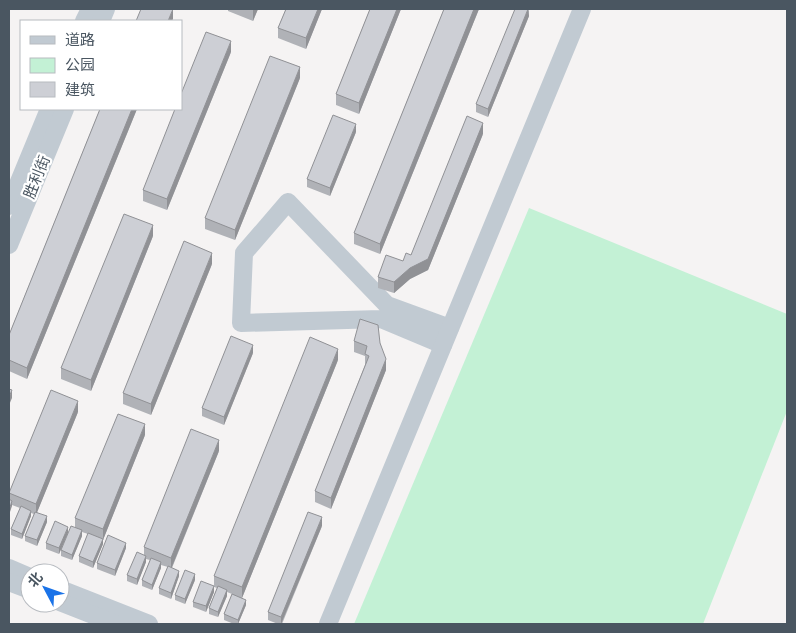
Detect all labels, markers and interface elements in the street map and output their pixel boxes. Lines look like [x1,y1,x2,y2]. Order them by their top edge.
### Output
legend [20,20,182,110]
text: 道路 [65,30,95,49]
text: 公园 [65,55,95,74]
text: 建筑 [65,80,95,99]
street label: 胜利街 [19,152,54,201]
north arrow [20,563,70,613]
text: 北 [24,568,47,591]

